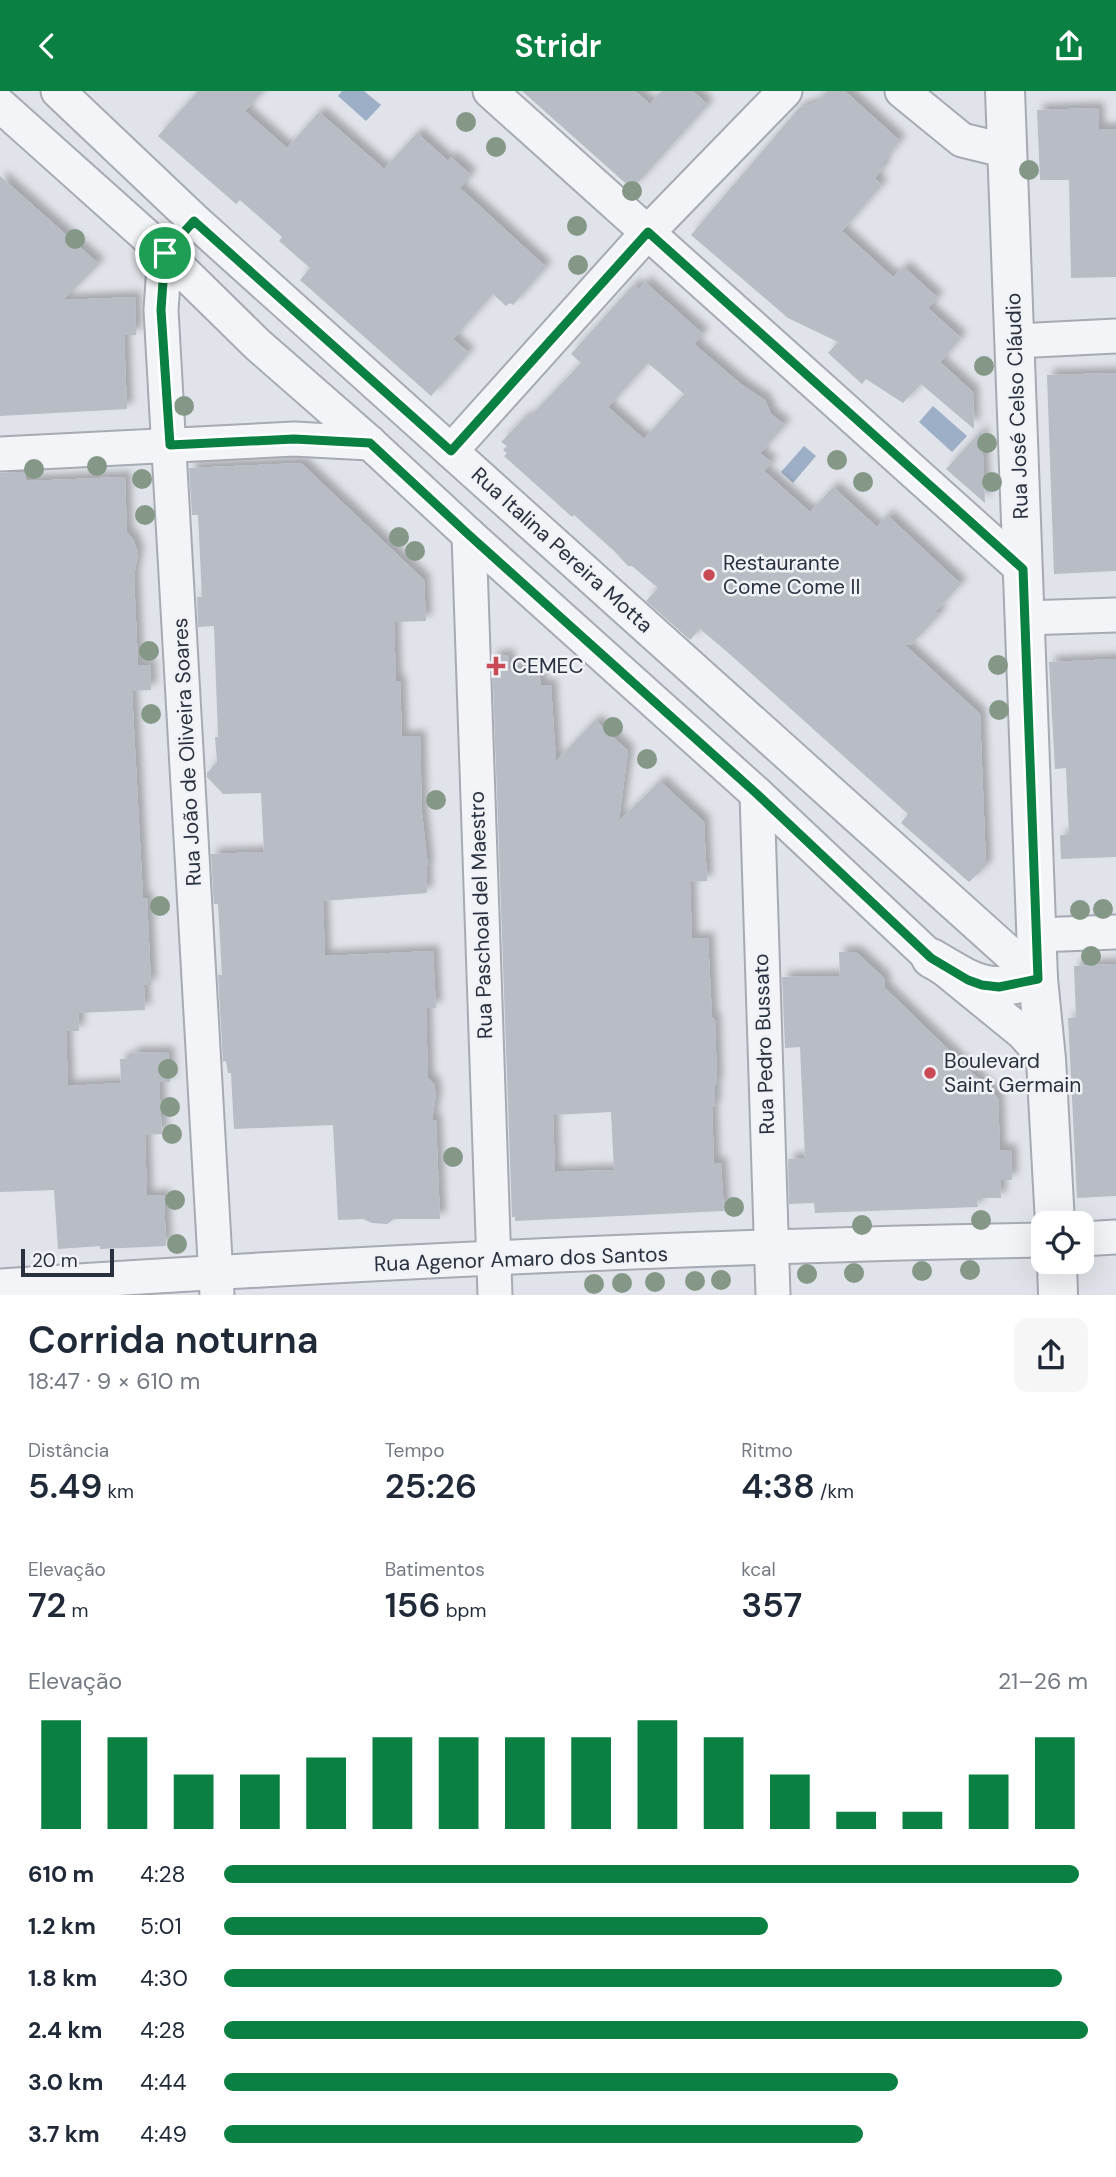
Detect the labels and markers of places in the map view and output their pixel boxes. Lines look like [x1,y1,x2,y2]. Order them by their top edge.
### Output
pin [135,223,195,283]
place label: Restaurante Come Come II [723,549,860,601]
marker: Restaurante Come Come II [701,567,717,583]
place label: CEMEC [512,652,584,680]
marker: CEMEC [486,656,506,676]
place label: Boulevard Saint Germain [944,1047,1081,1099]
marker: Boulevard Saint Germain [922,1065,938,1081]

